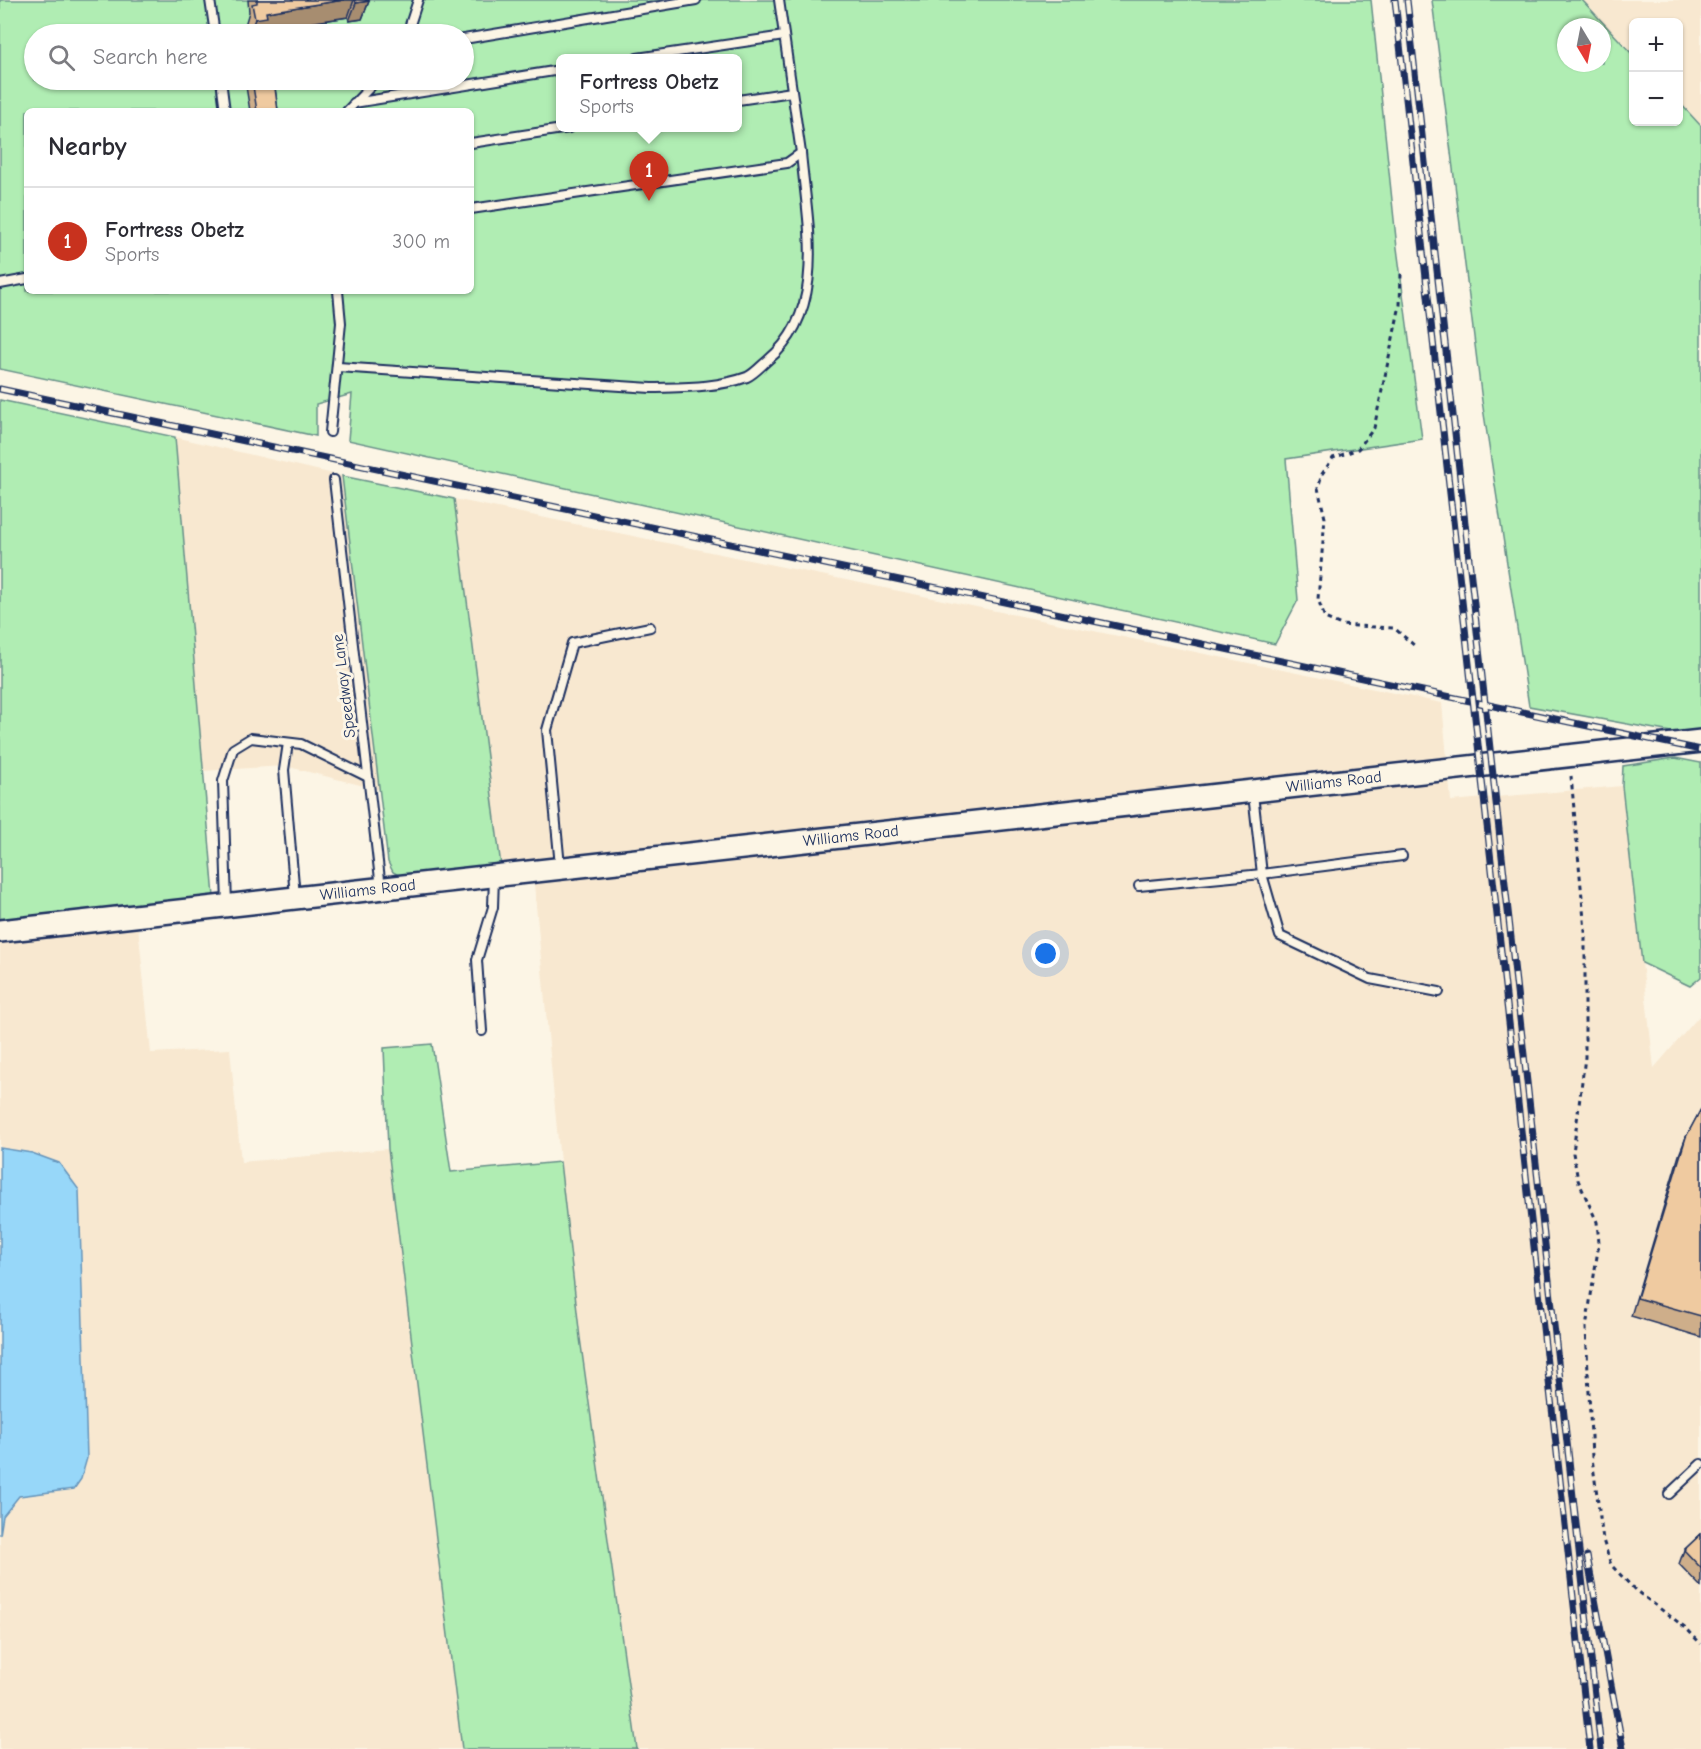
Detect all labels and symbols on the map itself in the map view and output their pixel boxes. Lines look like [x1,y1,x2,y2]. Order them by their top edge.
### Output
north arrow [1557,18,1611,72]
pin: 1 [630,152,668,201]
street label: Speedway Lane [329,633,359,739]
street label: Williams Road [1285,768,1383,796]
street label: Williams Road [802,822,900,850]
street label: Williams Road [319,876,417,904]
your location [1031,939,1060,968]

